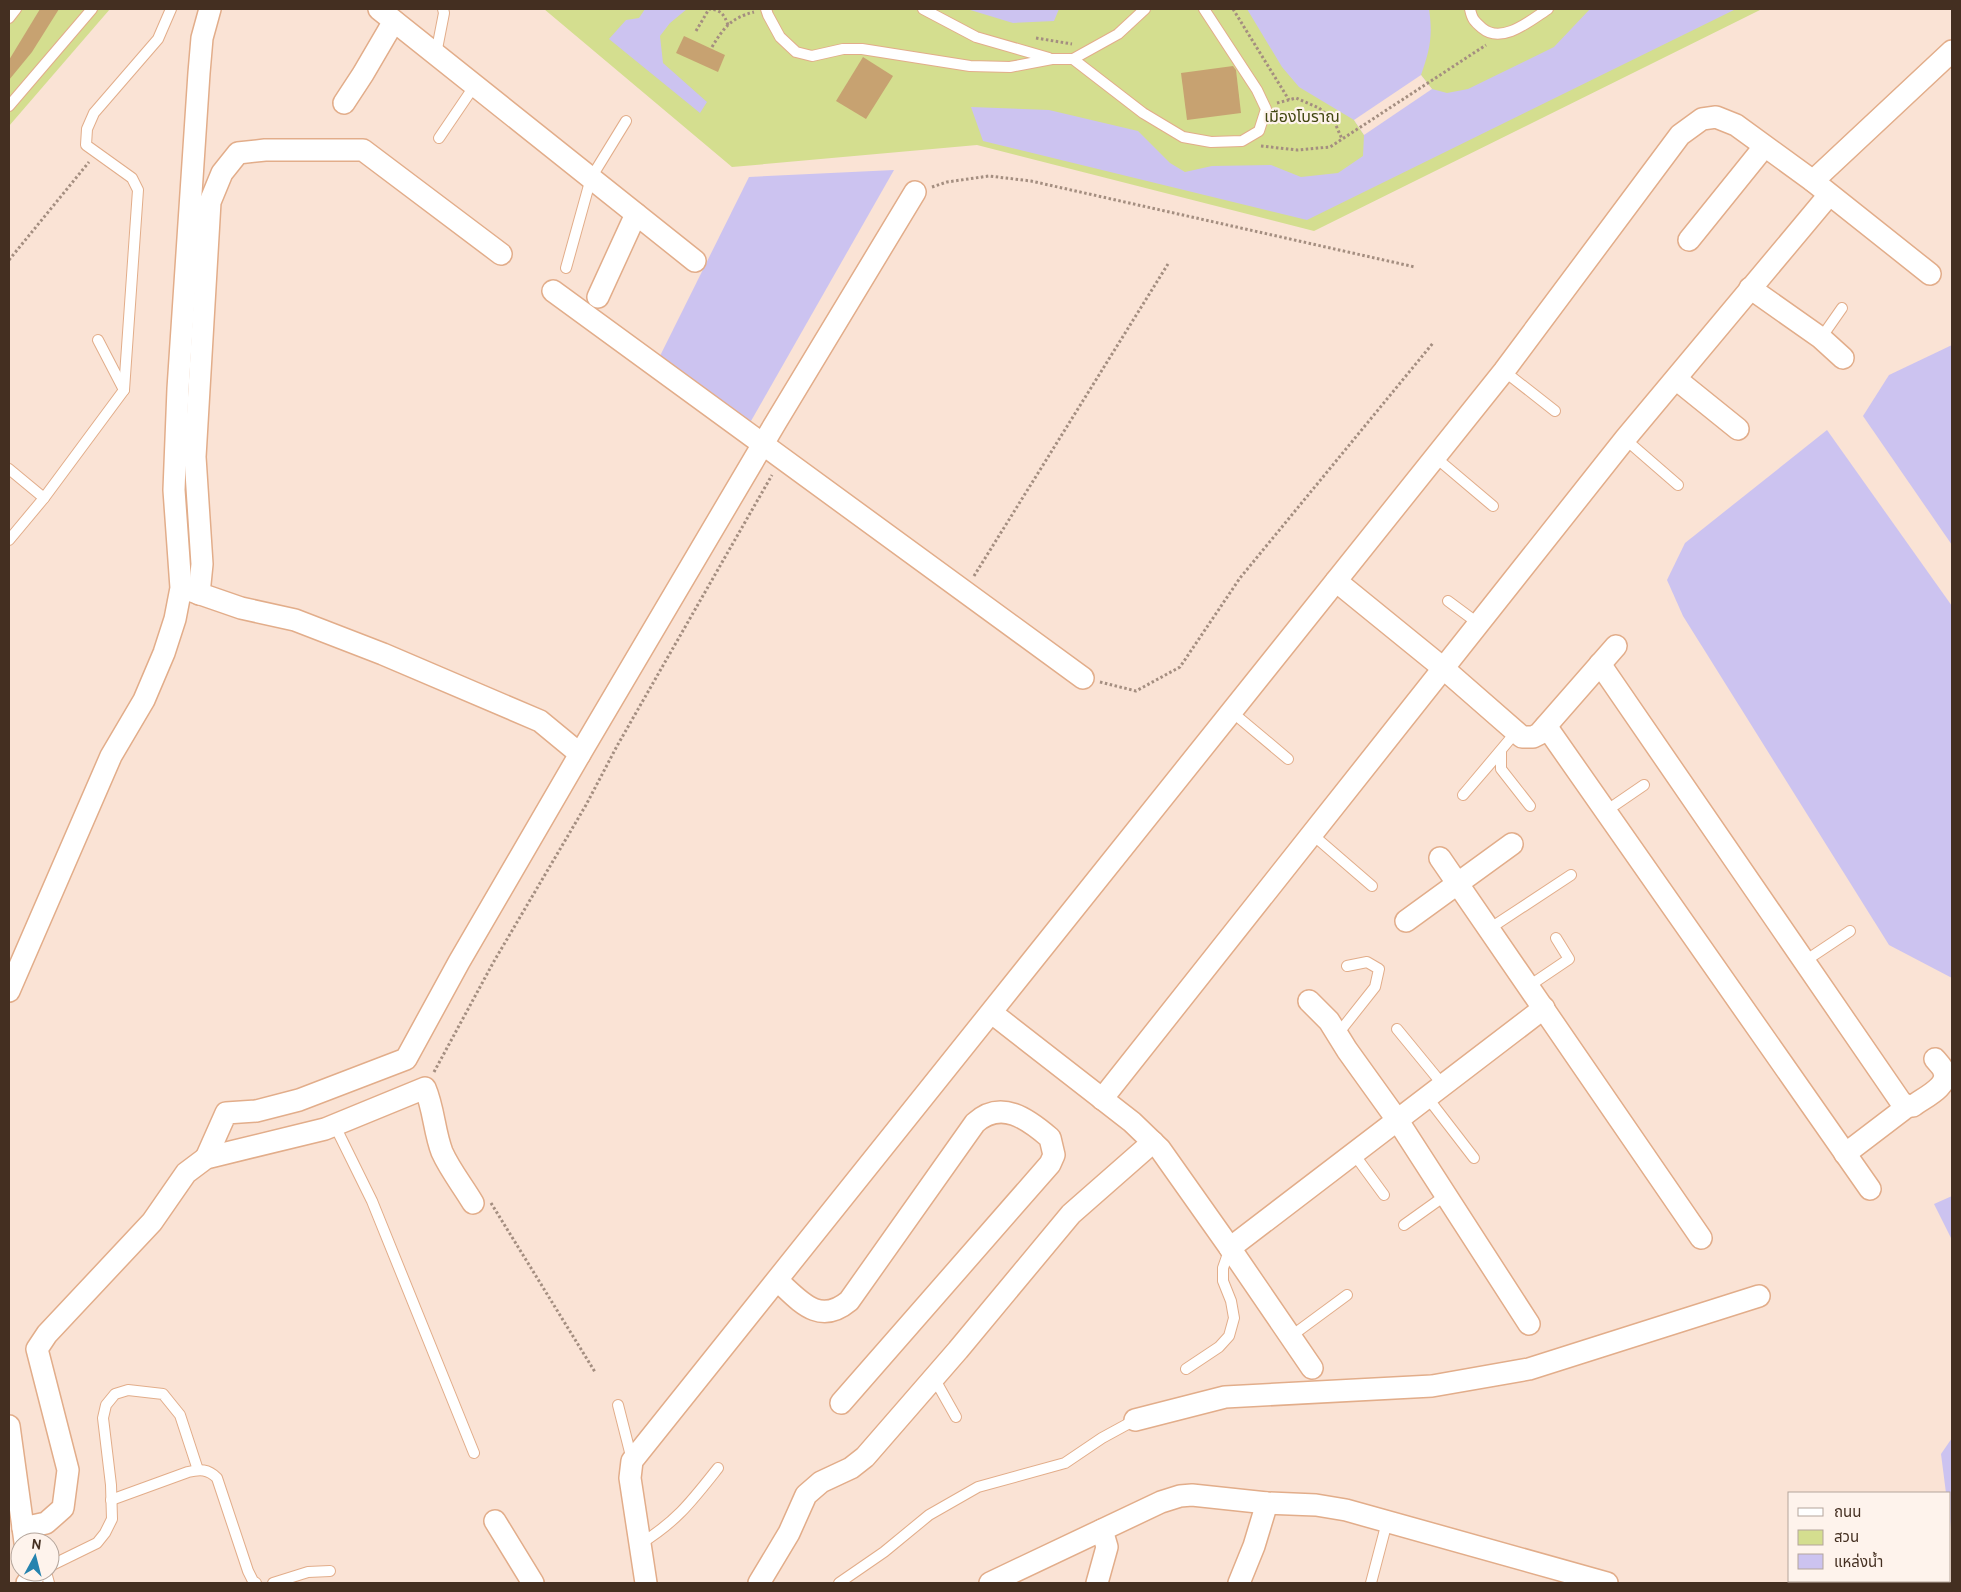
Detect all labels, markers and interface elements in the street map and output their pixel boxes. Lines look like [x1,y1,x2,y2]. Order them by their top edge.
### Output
park label: เมืองโบราณ [1264,107,1340,126]
legend [1788,1492,1951,1582]
text: ถนน [1834,1503,1861,1521]
text: สวน [1834,1528,1859,1546]
north arrow [10,1532,60,1582]
text: N [31,1535,43,1554]
text: แหล่งน้ำ [1834,1551,1883,1571]

